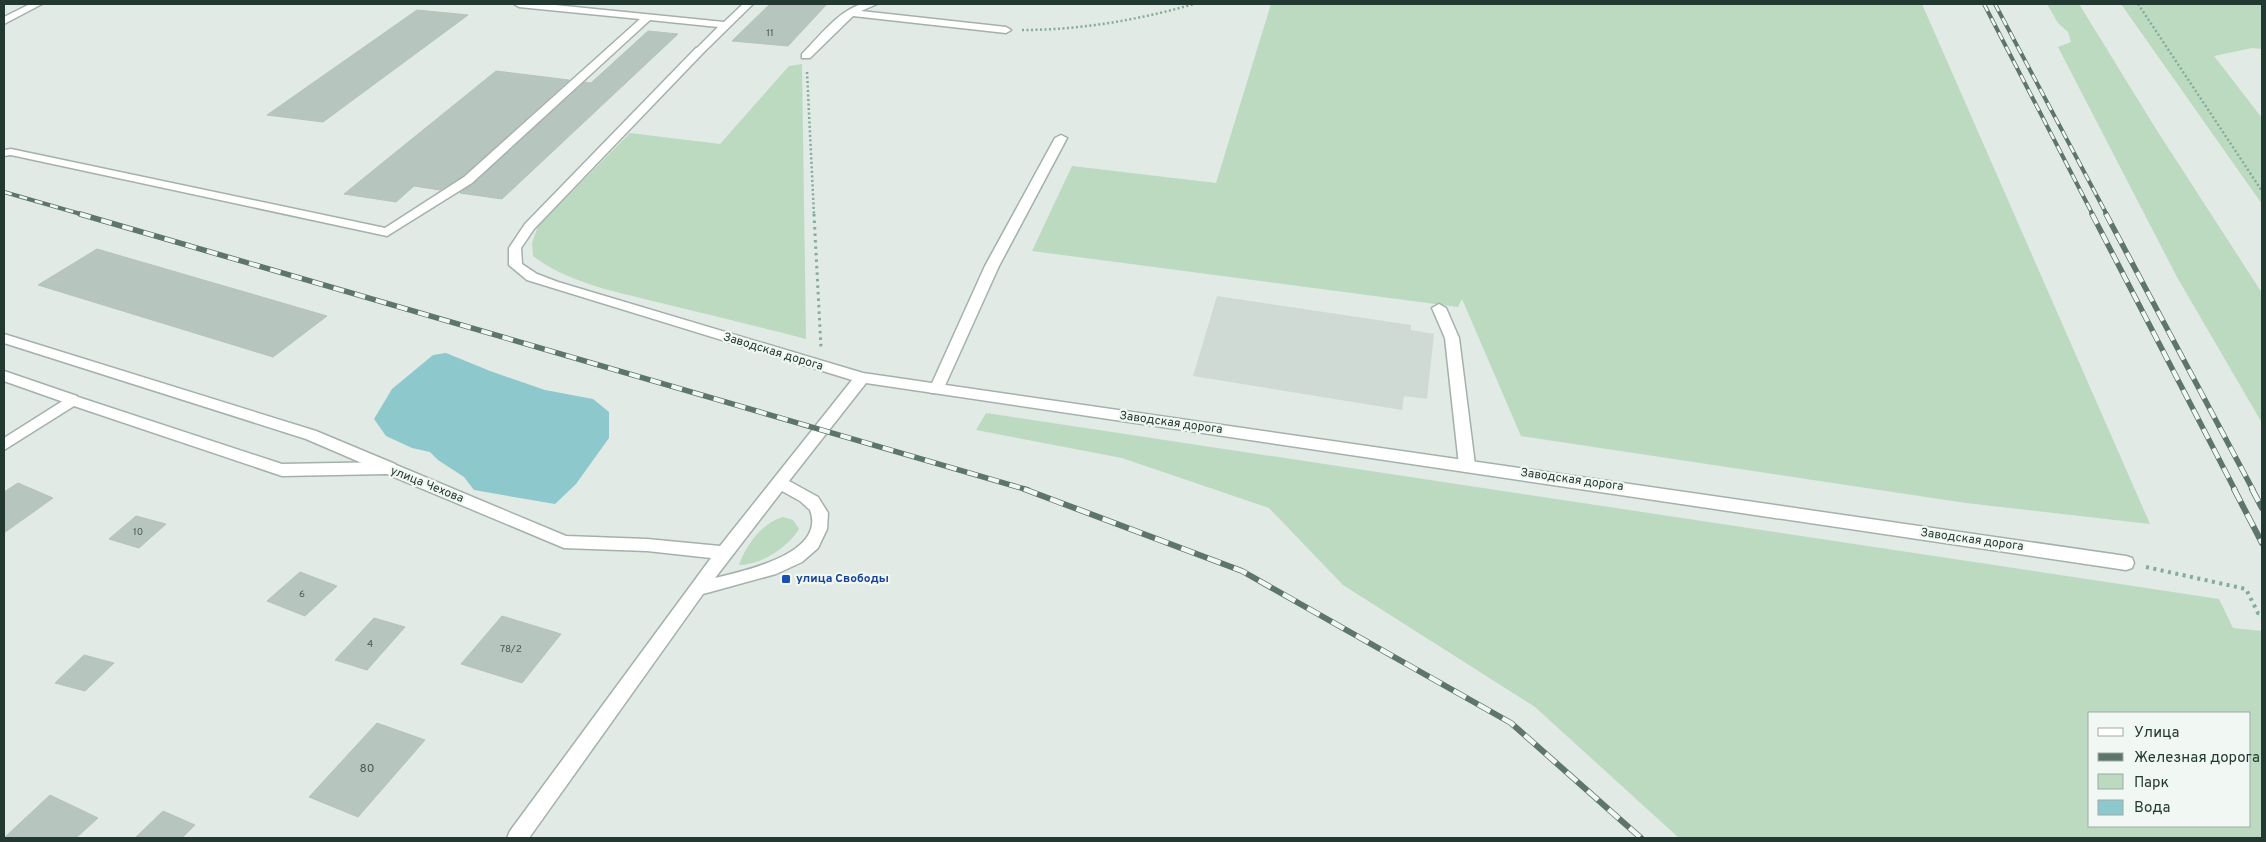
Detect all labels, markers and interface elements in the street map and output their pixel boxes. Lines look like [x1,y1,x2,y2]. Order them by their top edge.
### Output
house number: 11 [766,27,774,40]
street label: Заводская дорога [721,329,825,375]
street label: Заводская дорога [1118,408,1224,438]
street label: улица Чехова [388,463,466,507]
street label: Заводская дорога [1519,465,1625,495]
street label: Заводская дорога [1919,525,2025,555]
house number: 10 [133,526,143,539]
place label: улица Свободы [796,571,889,587]
marker: улица Свободы [780,573,792,585]
house number: 6 [299,588,305,601]
house number: 4 [367,638,373,651]
house number: 78/2 [500,643,522,656]
legend [2088,712,2251,827]
text: Улица [2134,724,2179,743]
text: Железная дорога [2134,749,2260,768]
house number: 80 [360,761,374,777]
text: Парк [2134,774,2169,793]
text: Вода [2134,799,2170,818]

